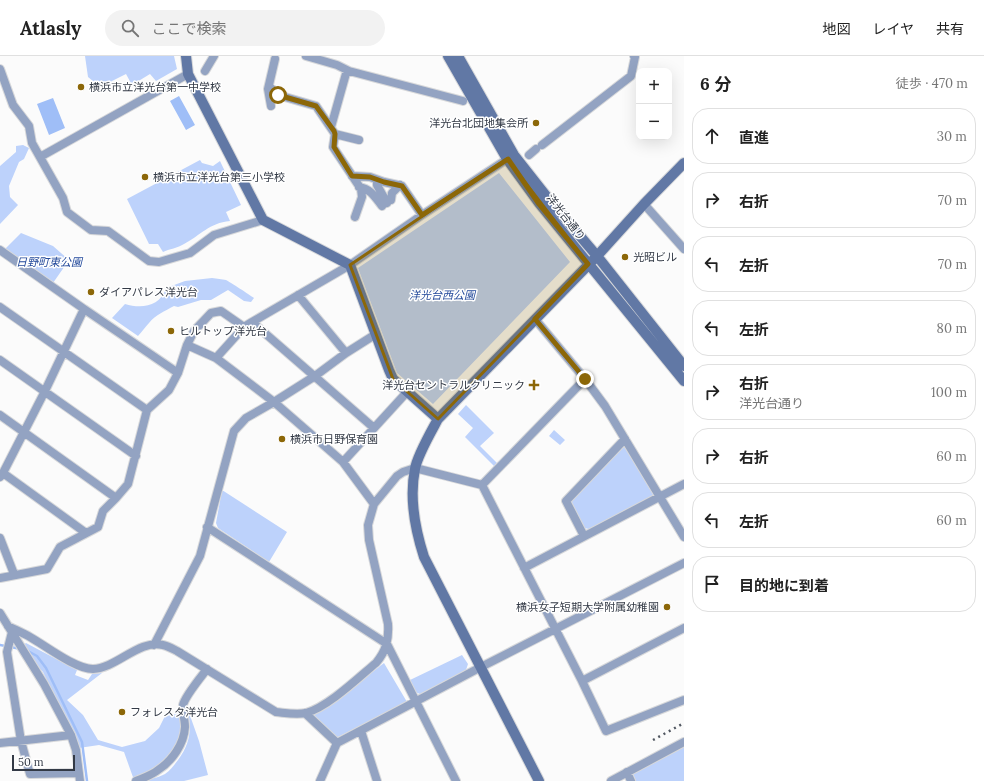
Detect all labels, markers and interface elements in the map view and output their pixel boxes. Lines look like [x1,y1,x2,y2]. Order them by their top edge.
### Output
search box [105,10,385,46]
text: Atlasly [20,16,81,40]
icon: search [119,17,141,39]
text: ここで検索 [151,19,226,38]
text: 地図 [822,20,850,38]
text: レイヤ [872,20,914,38]
text: 共有 [936,20,964,38]
map controls [636,68,672,140]
button: + [636,68,672,104]
text: 6 分 [700,73,731,95]
text: 徒歩 · 470 m [896,75,968,92]
place label: 横浜市立洋光台第一中学校 [89,80,221,94]
marker: 横浜市立洋光台第一中学校 [76,82,86,92]
route start [269,86,287,104]
button: − [636,104,672,140]
place label: 洋光台北団地集会所 [429,116,529,130]
marker: 洋光台北団地集会所 [531,118,541,128]
icon: ahead [701,125,723,147]
text: 直進 [739,128,769,147]
text: 30 m [937,128,967,145]
place label: 横浜市立洋光台第三小学校 [153,170,285,184]
marker: 横浜市立洋光台第三小学校 [140,172,150,182]
icon: right [701,189,723,211]
street label: 洋光台通り [544,191,588,243]
text: 右折 [739,192,769,211]
text: 70 m [938,192,967,209]
place label: 光昭ビル [633,250,677,264]
marker: 光昭ビル [620,252,630,262]
icon: left [701,253,723,275]
park label: 日野町東公園 [16,255,84,269]
text: 左折 [739,256,769,275]
text: 70 m [938,256,967,273]
place label: ダイアパレス洋光台 [99,285,198,299]
marker: ダイアパレス洋光台 [86,287,96,297]
park label: 洋光台西公園 [409,288,477,302]
icon: left [701,317,723,339]
text: 左折 [739,320,769,339]
text: 80 m [937,320,967,337]
place label: ヒルトップ洋光台 [179,324,267,338]
marker: ヒルトップ洋光台 [166,326,176,336]
route end [576,370,594,388]
text: 右折 [739,374,769,393]
place label: 洋光台セントラルクリニック [382,378,525,392]
marker: 洋光台セントラルクリニック [528,379,540,391]
icon: right [701,381,723,403]
text: 100 m [931,384,967,401]
text: 洋光台通り [739,395,804,412]
place label: 横浜市日野保育園 [290,432,378,446]
marker: 横浜市日野保育園 [277,434,287,444]
icon: right [701,445,723,467]
text: 右折 [739,448,769,467]
text: 60 m [936,448,967,465]
icon: left [701,509,723,531]
text: 左折 [739,512,769,531]
text: 60 m [936,512,967,529]
icon: arrive [701,573,723,595]
text: 目的地に到着 [739,576,829,595]
place label: 横浜女子短期大学附属幼稚園 [516,600,659,614]
marker: 横浜女子短期大学附属幼稚園 [662,602,672,612]
place label: フォレスタ洋光台 [130,705,218,719]
marker: フォレスタ洋光台 [117,707,127,717]
scale bar [12,753,75,772]
text: 50 m [18,755,44,769]

